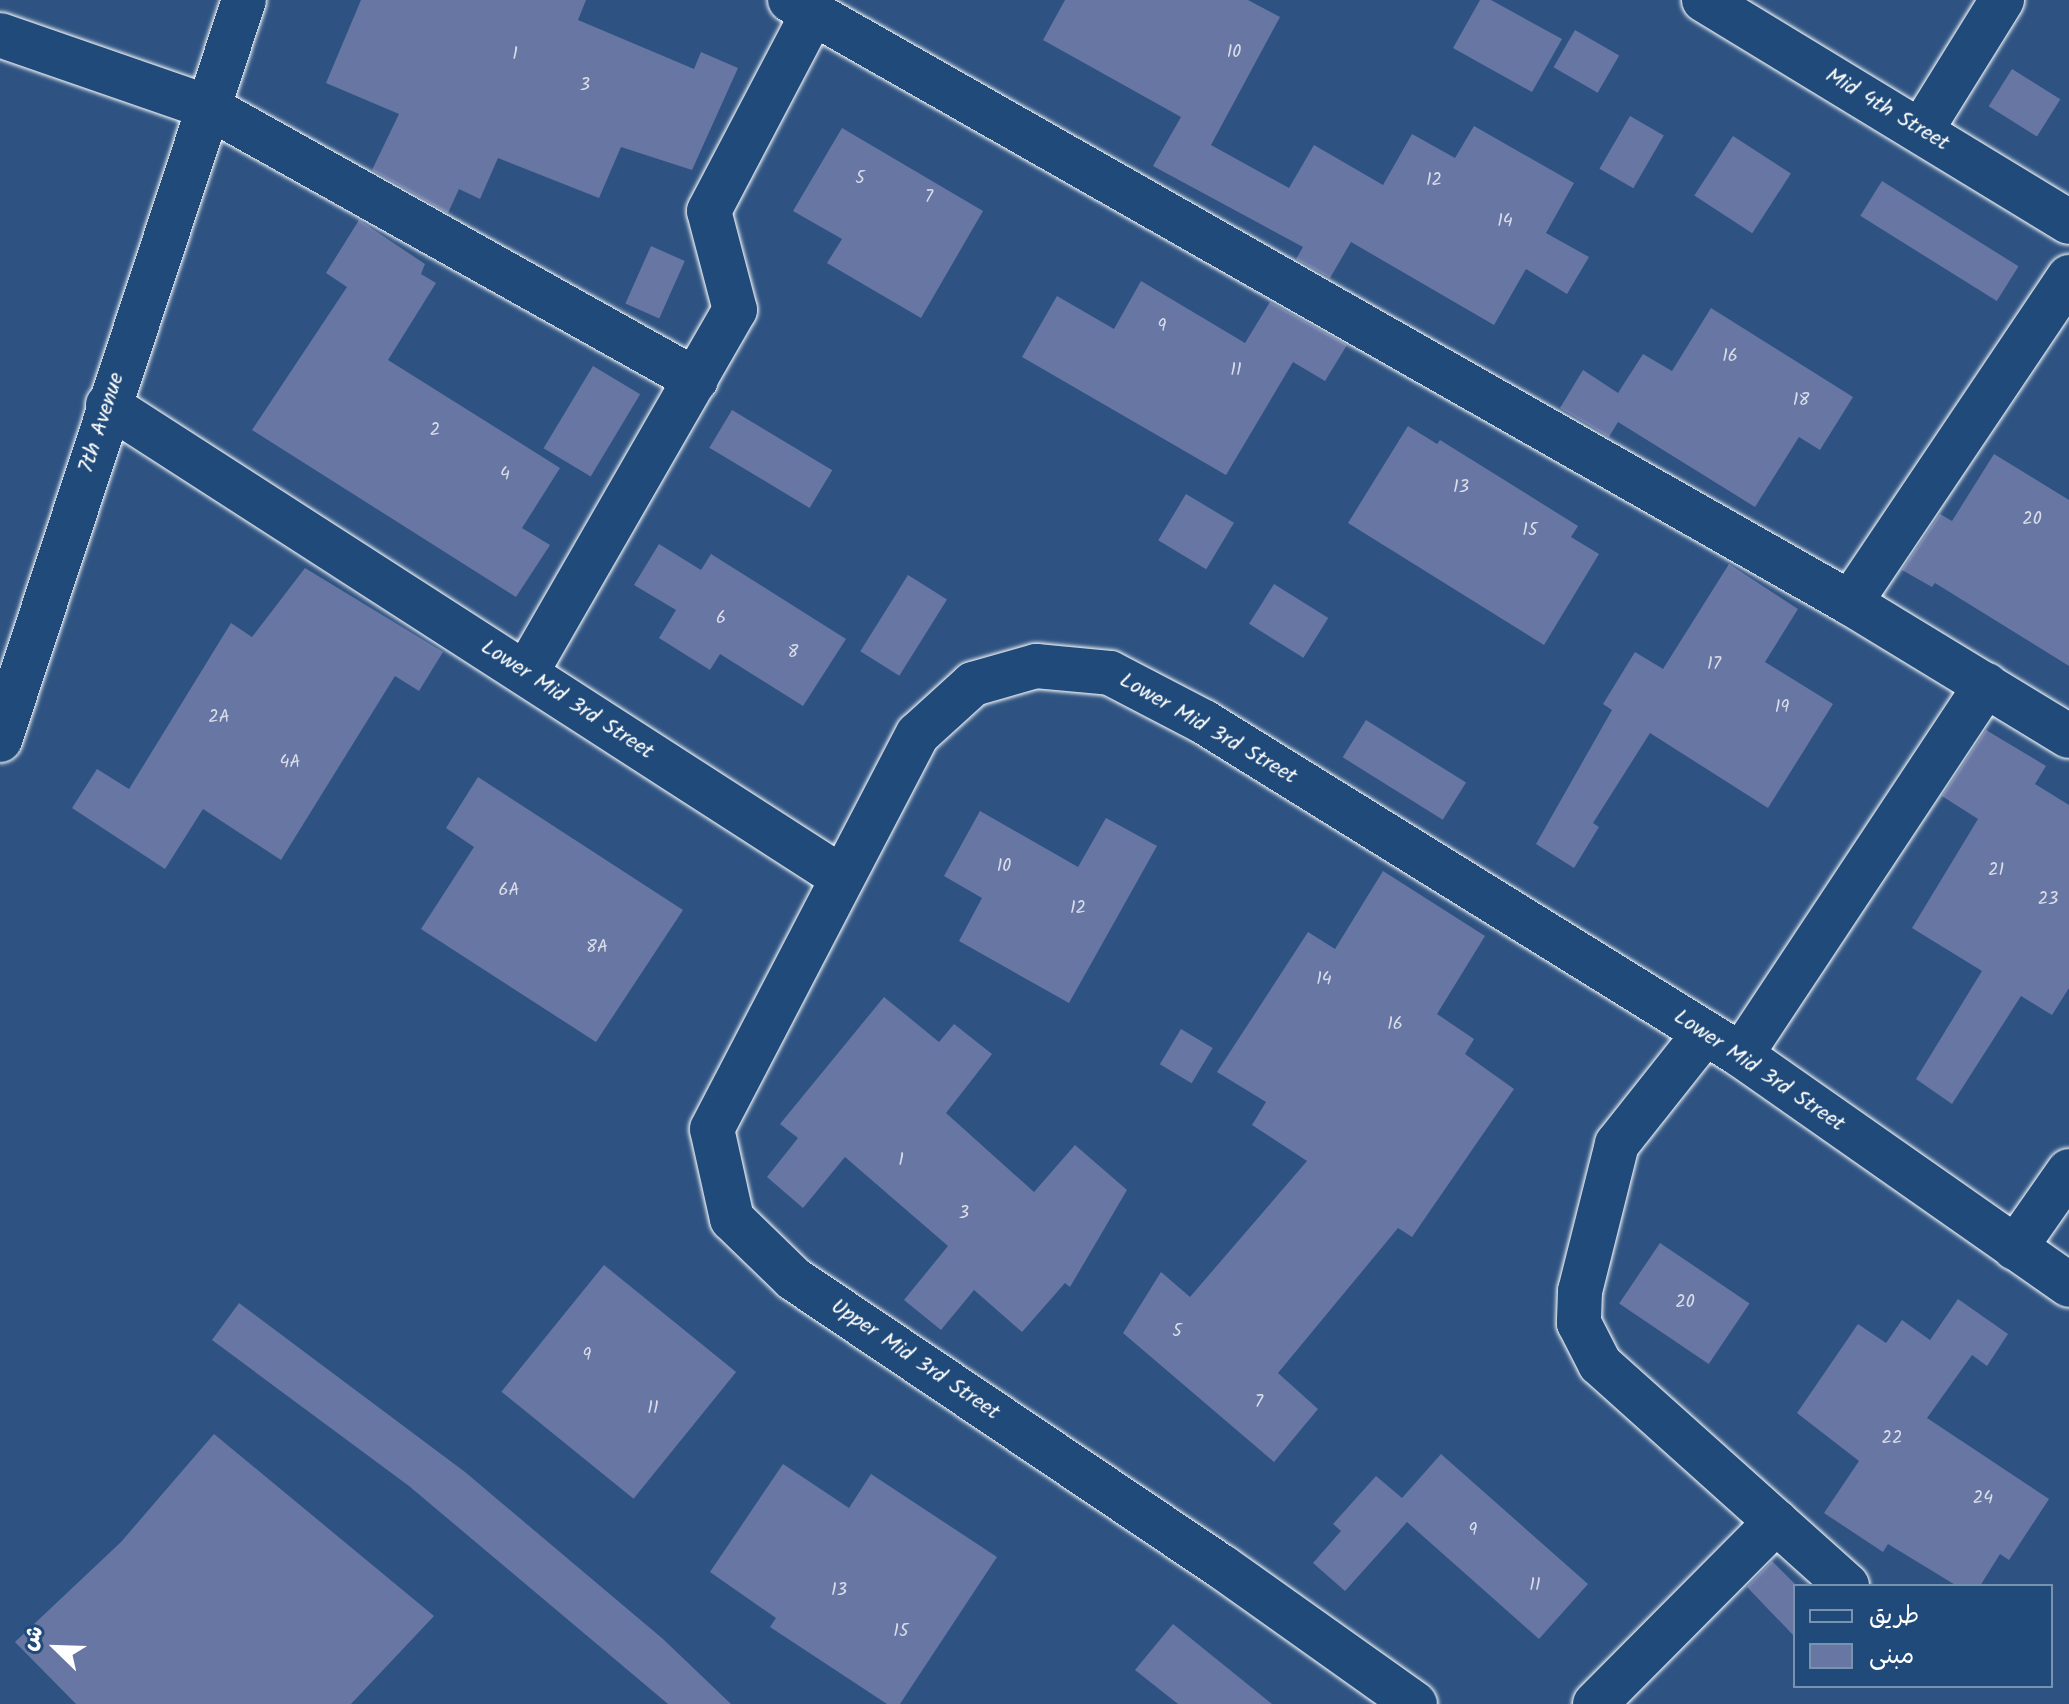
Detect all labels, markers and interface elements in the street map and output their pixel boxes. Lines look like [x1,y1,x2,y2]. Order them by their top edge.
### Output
house number: 10 [1227,42,1241,64]
house number: 1 [512,44,518,66]
street label: Mid 4th Street [1820,63,1954,157]
house number: 3 [580,75,590,97]
house number: 5 [855,168,865,190]
house number: 12 [1426,170,1442,192]
house number: 7 [925,187,933,209]
house number: 14 [1497,211,1513,233]
house number: 9 [1158,316,1166,338]
house number: 16 [1722,346,1738,368]
house number: 11 [1230,360,1242,382]
street label: 7th Avenue [73,369,131,477]
house number: 18 [1793,390,1809,412]
house number: 2 [430,420,440,442]
house number: 4 [500,464,510,486]
house number: 13 [1453,477,1469,499]
house number: 20 [2022,509,2042,531]
house number: 15 [1522,520,1538,542]
house number: 6 [716,608,726,630]
street label: Lower Mid 3rd Street [476,634,658,766]
house number: 8 [788,642,798,664]
house number: 17 [1707,654,1721,676]
street label: Lower Mid 3rd Street [1115,667,1301,791]
house number: 19 [1775,697,1789,719]
house number: 2A [208,707,230,729]
house number: 4A [280,752,300,774]
house number: 10 [997,856,1011,878]
house number: 21 [1988,860,2004,882]
house number: 6A [499,880,519,902]
house number: 23 [2038,889,2058,911]
house number: 12 [1070,898,1086,920]
house number: 8A [586,937,608,959]
house number: 14 [1316,969,1332,991]
street label: Lower Mid 3rd Street [1668,1004,1850,1138]
house number: 16 [1387,1014,1403,1036]
house number: 1 [898,1150,904,1172]
house number: 3 [959,1203,969,1225]
house number: 20 [1675,1292,1695,1314]
street label: Upper Mid 3rd Street [826,1294,1004,1426]
house number: 5 [1172,1321,1182,1343]
house number: 9 [583,1345,591,1367]
house number: 7 [1255,1392,1263,1414]
house number: 11 [647,1398,659,1420]
house number: 22 [1882,1428,1902,1450]
house number: 24 [1973,1488,1993,1510]
house number: 9 [1469,1520,1477,1542]
house number: 11 [1529,1575,1541,1597]
house number: 13 [831,1580,847,1602]
legend [1793,1584,2053,1688]
text: طريق [1869,1597,1919,1636]
north arrow [16,1608,96,1688]
text: ش [13,1620,54,1656]
house number: 15 [893,1621,909,1643]
text: مبنى [1869,1637,1914,1676]

